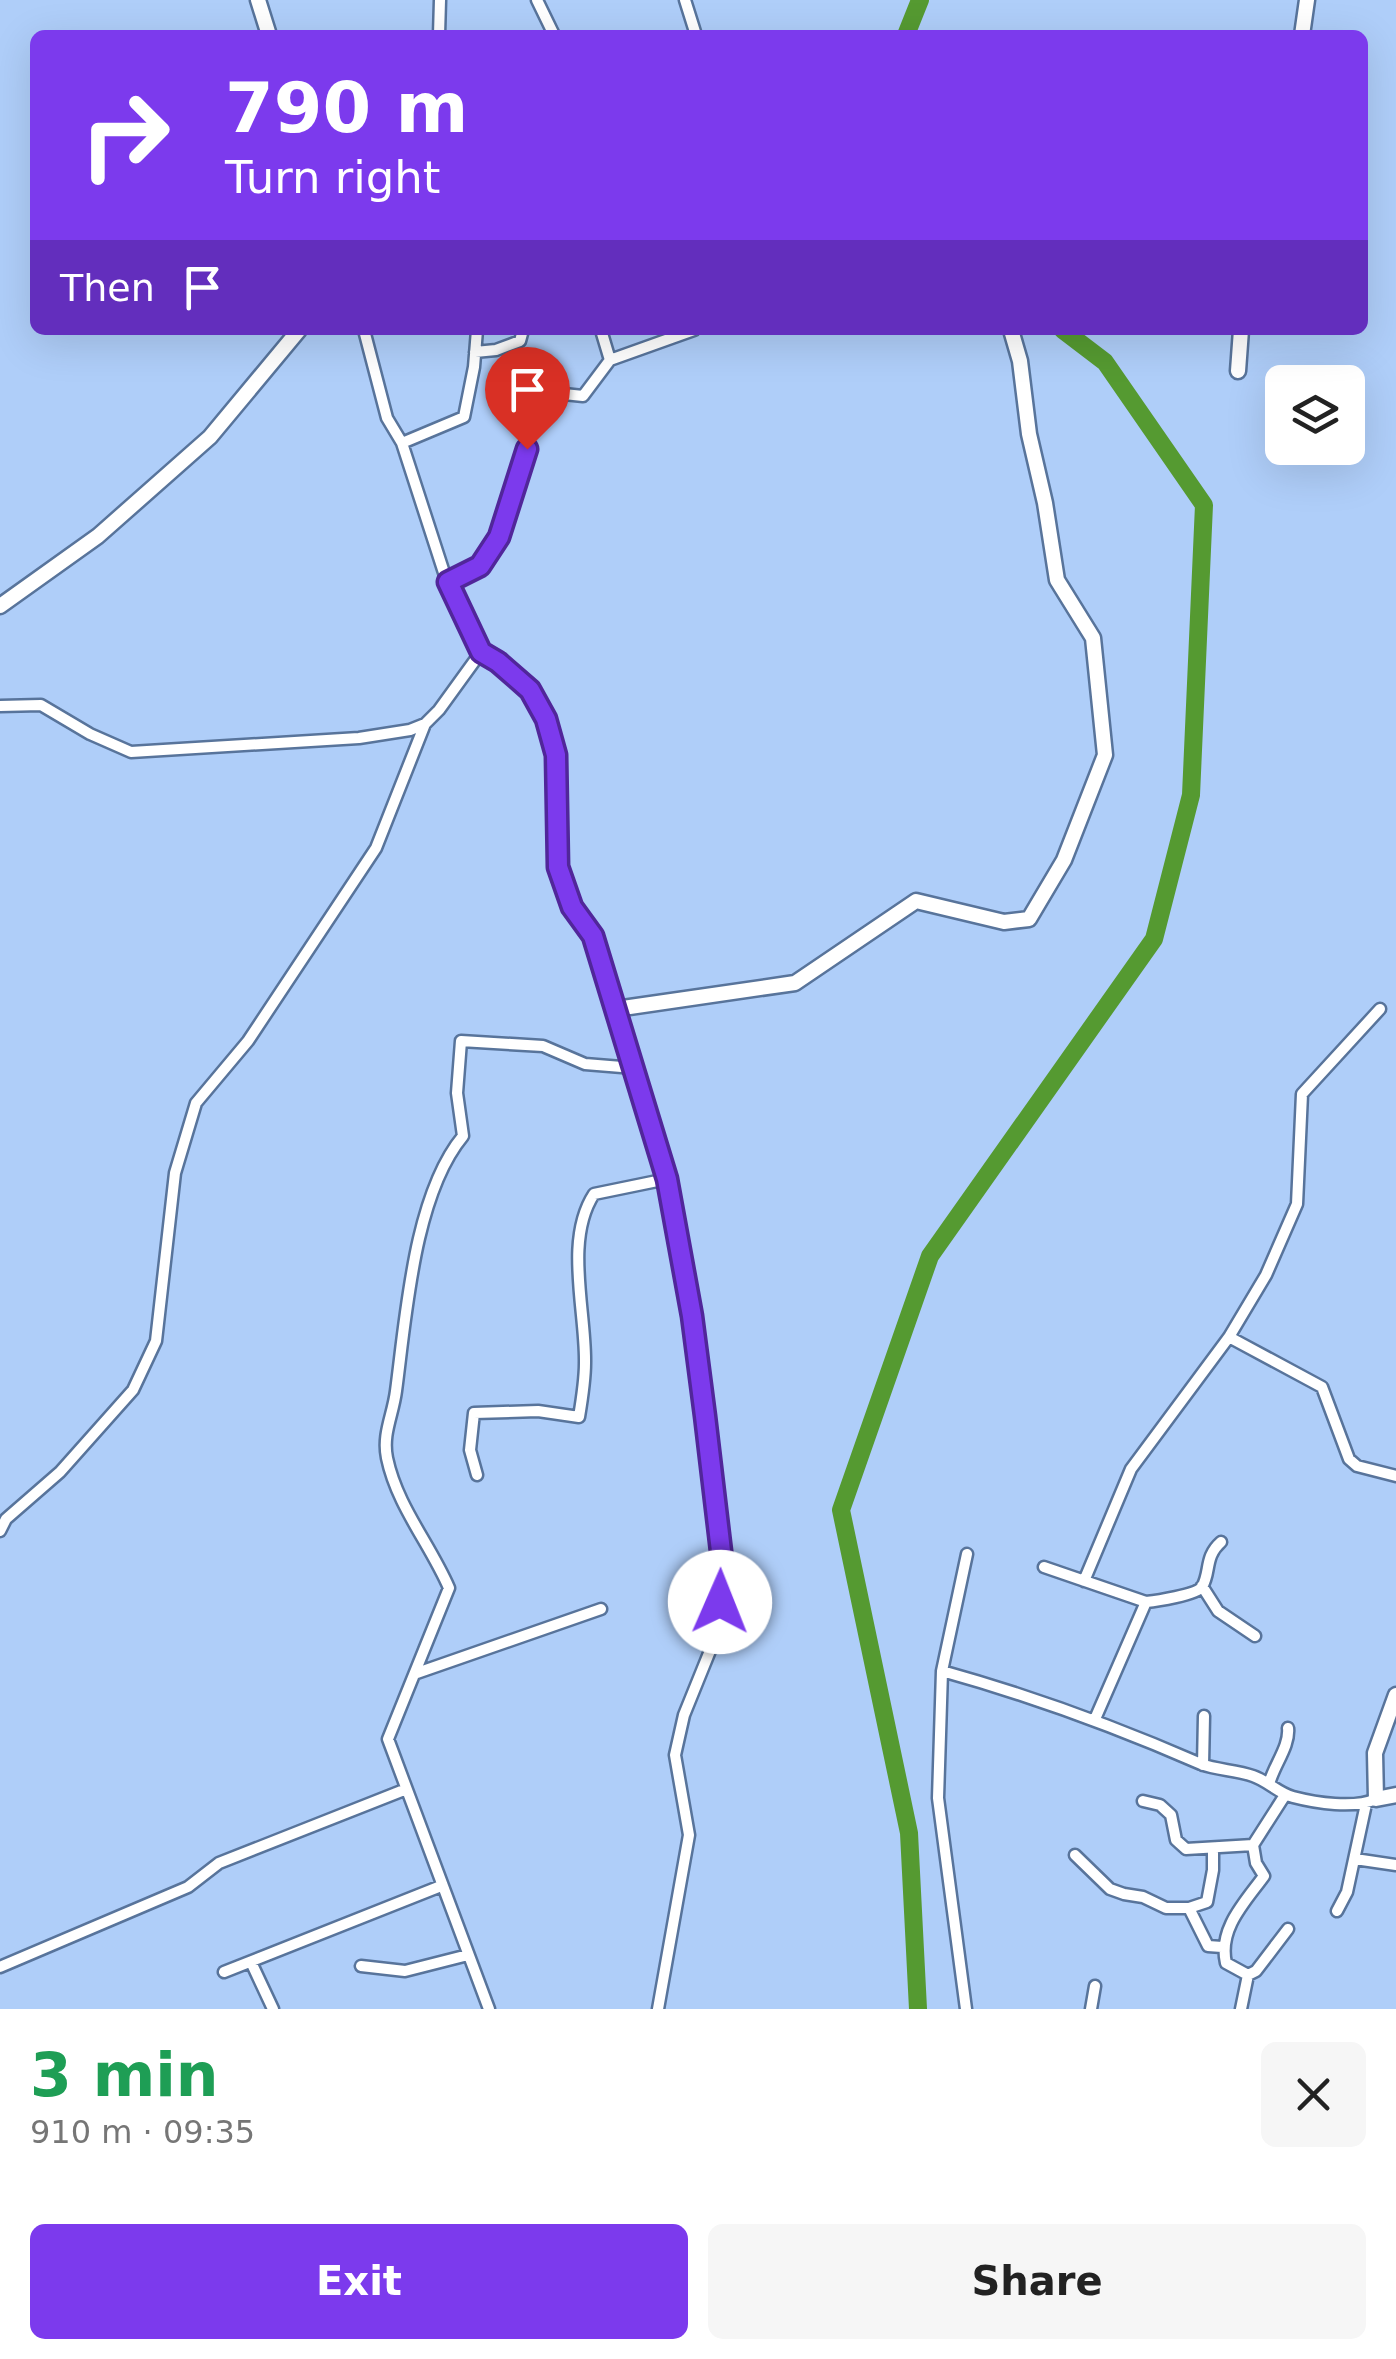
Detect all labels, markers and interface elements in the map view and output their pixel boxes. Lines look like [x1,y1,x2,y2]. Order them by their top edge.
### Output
text: 790 m [225,67,468,149]
icon: right [60,70,190,200]
text: Turn right [225,151,440,204]
icon: arrive [175,260,230,315]
text: Then [60,266,155,310]
pin [485,347,570,450]
icon: arrive [500,362,555,417]
map controls [1265,365,1365,465]
button: layers [1265,365,1365,465]
position arrow [668,1550,772,1654]
text: 3 min [30,2040,218,2110]
button: close [1261,2042,1366,2147]
text: 910 m · 09:35 [30,2113,255,2151]
button: Exit [30,2224,688,2339]
button: Share [708,2224,1366,2339]

